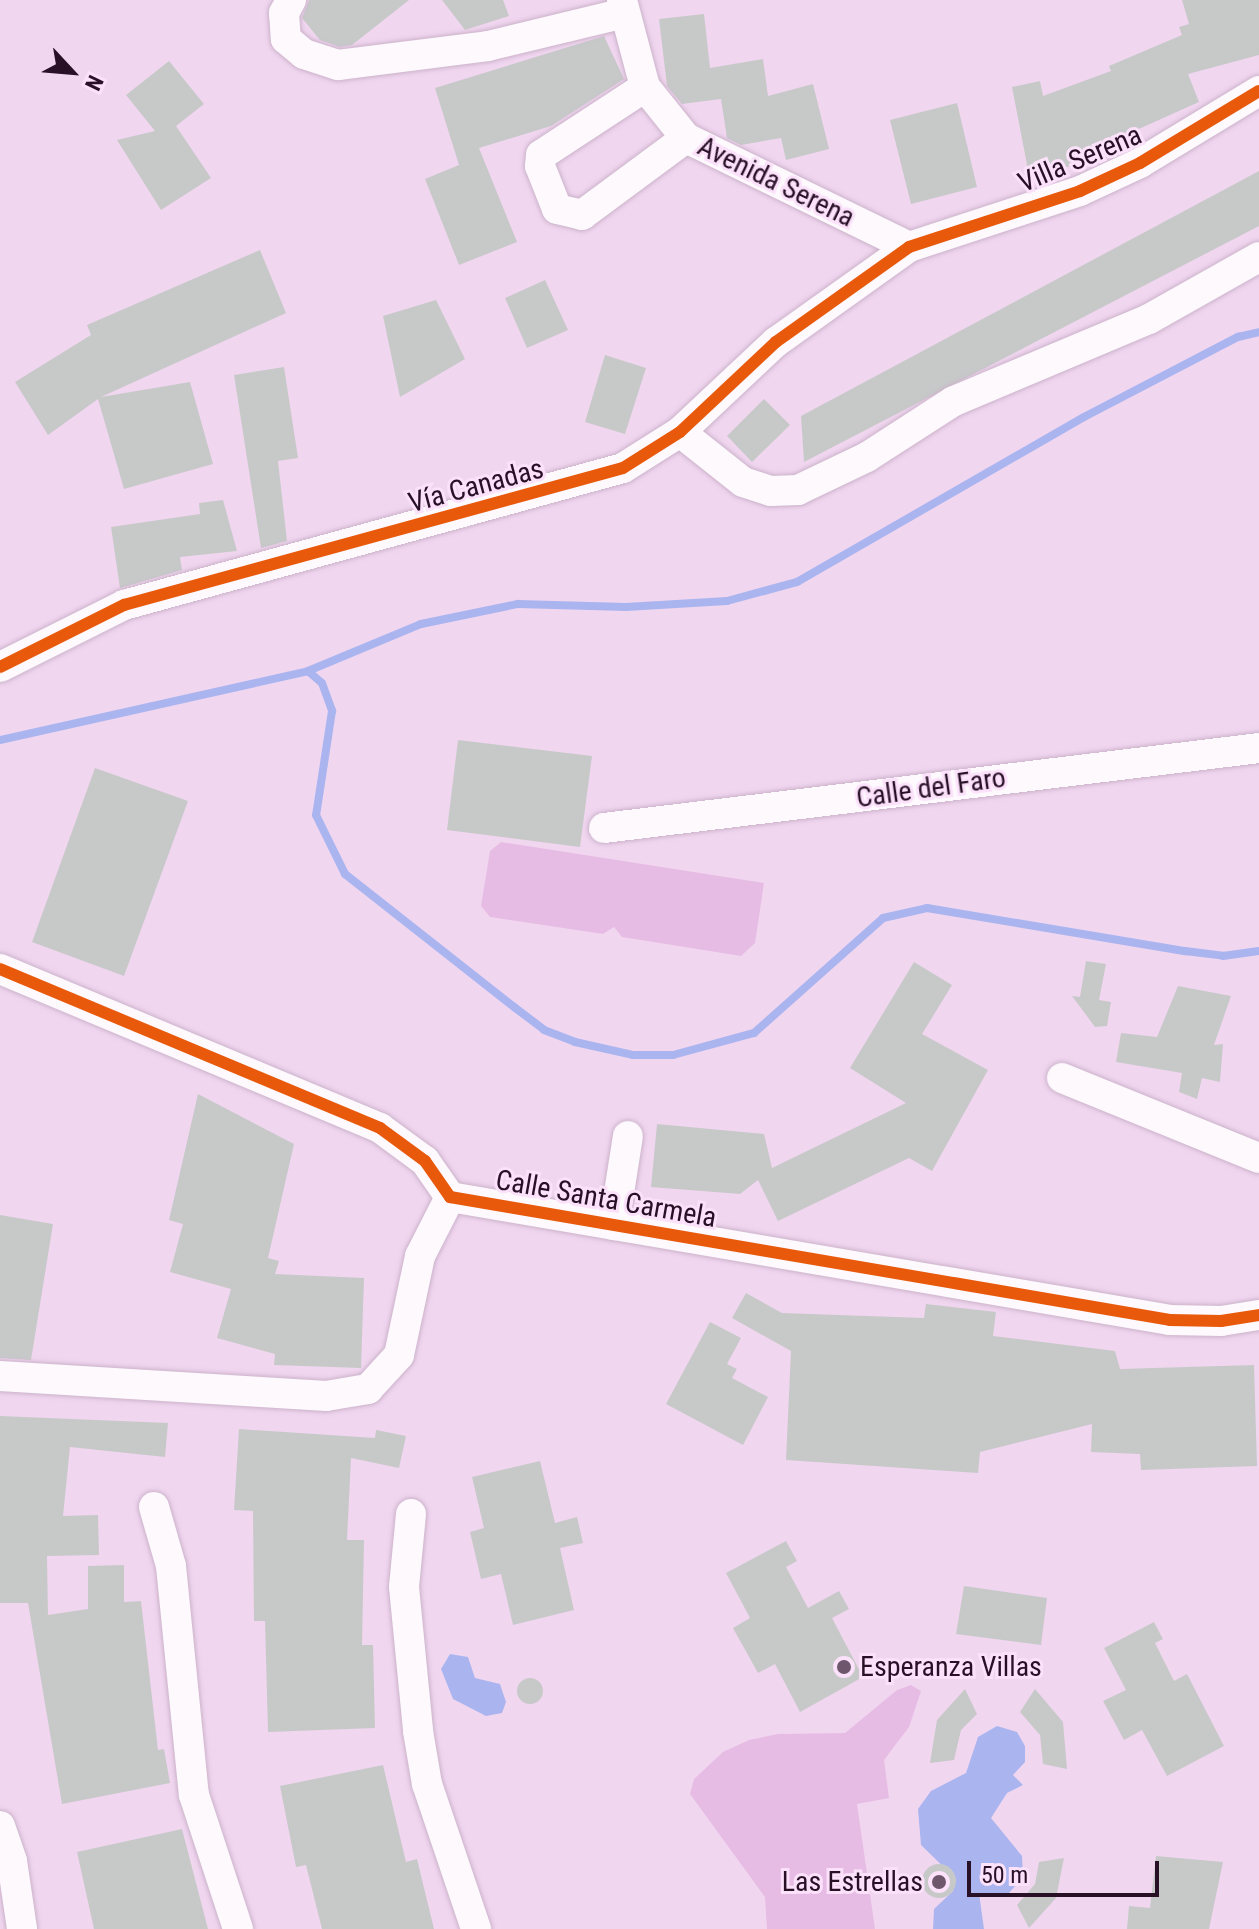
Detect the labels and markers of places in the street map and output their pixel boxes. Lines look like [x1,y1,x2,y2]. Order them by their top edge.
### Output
place label: Esperanza Villas [860,1650,1042,1684]
marker: Esperanza Villas [835,1658,853,1676]
place label: Las Estrellas [782,1865,923,1899]
marker: Las Estrellas [930,1873,948,1891]

